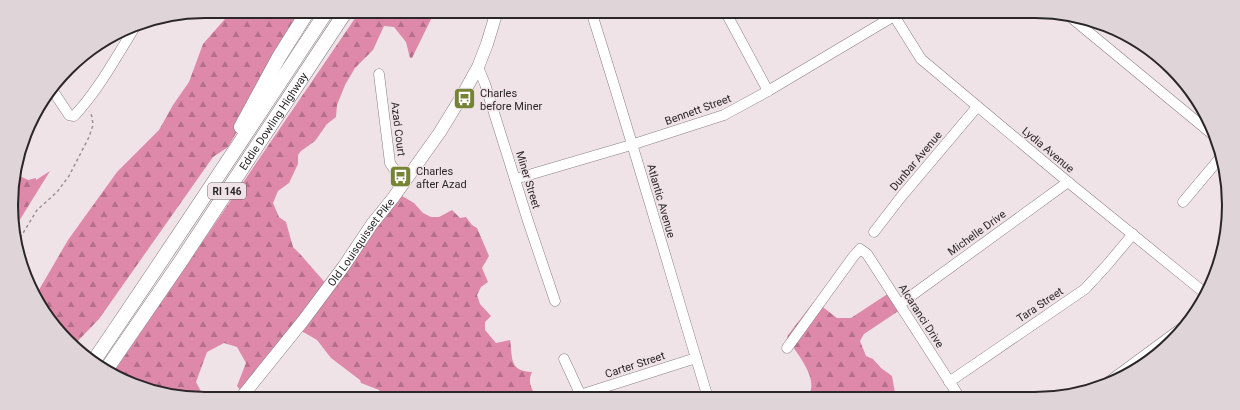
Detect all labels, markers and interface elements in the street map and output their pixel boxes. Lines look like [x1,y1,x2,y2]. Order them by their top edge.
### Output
street label: Eddie Dowling Highway [236,69,311,172]
bus stop icon: Charles before Miner [451,86,477,112]
place label: Charles before Miner [480,87,542,113]
street label: Bennett Street [663,92,733,128]
street label: Azad Court [388,101,408,157]
street label: Lydia Avenue [1019,124,1077,176]
street label: Dunbar Avenue [887,128,945,194]
street label: Miner Street [513,150,543,211]
street label: Atlantic Avenue [644,163,678,240]
bus stop icon: Charles after Azad [388,164,414,190]
place label: Charles after Azad [416,165,467,191]
road number: RI 146 [208,183,246,199]
street label: Old Louisquisset Pike [325,195,397,289]
street label: Michelle Drive [945,207,1009,258]
street label: Alcaranci Drive [896,282,946,350]
street label: Tara Street [1014,285,1066,325]
street label: Carter Street [603,349,667,381]

